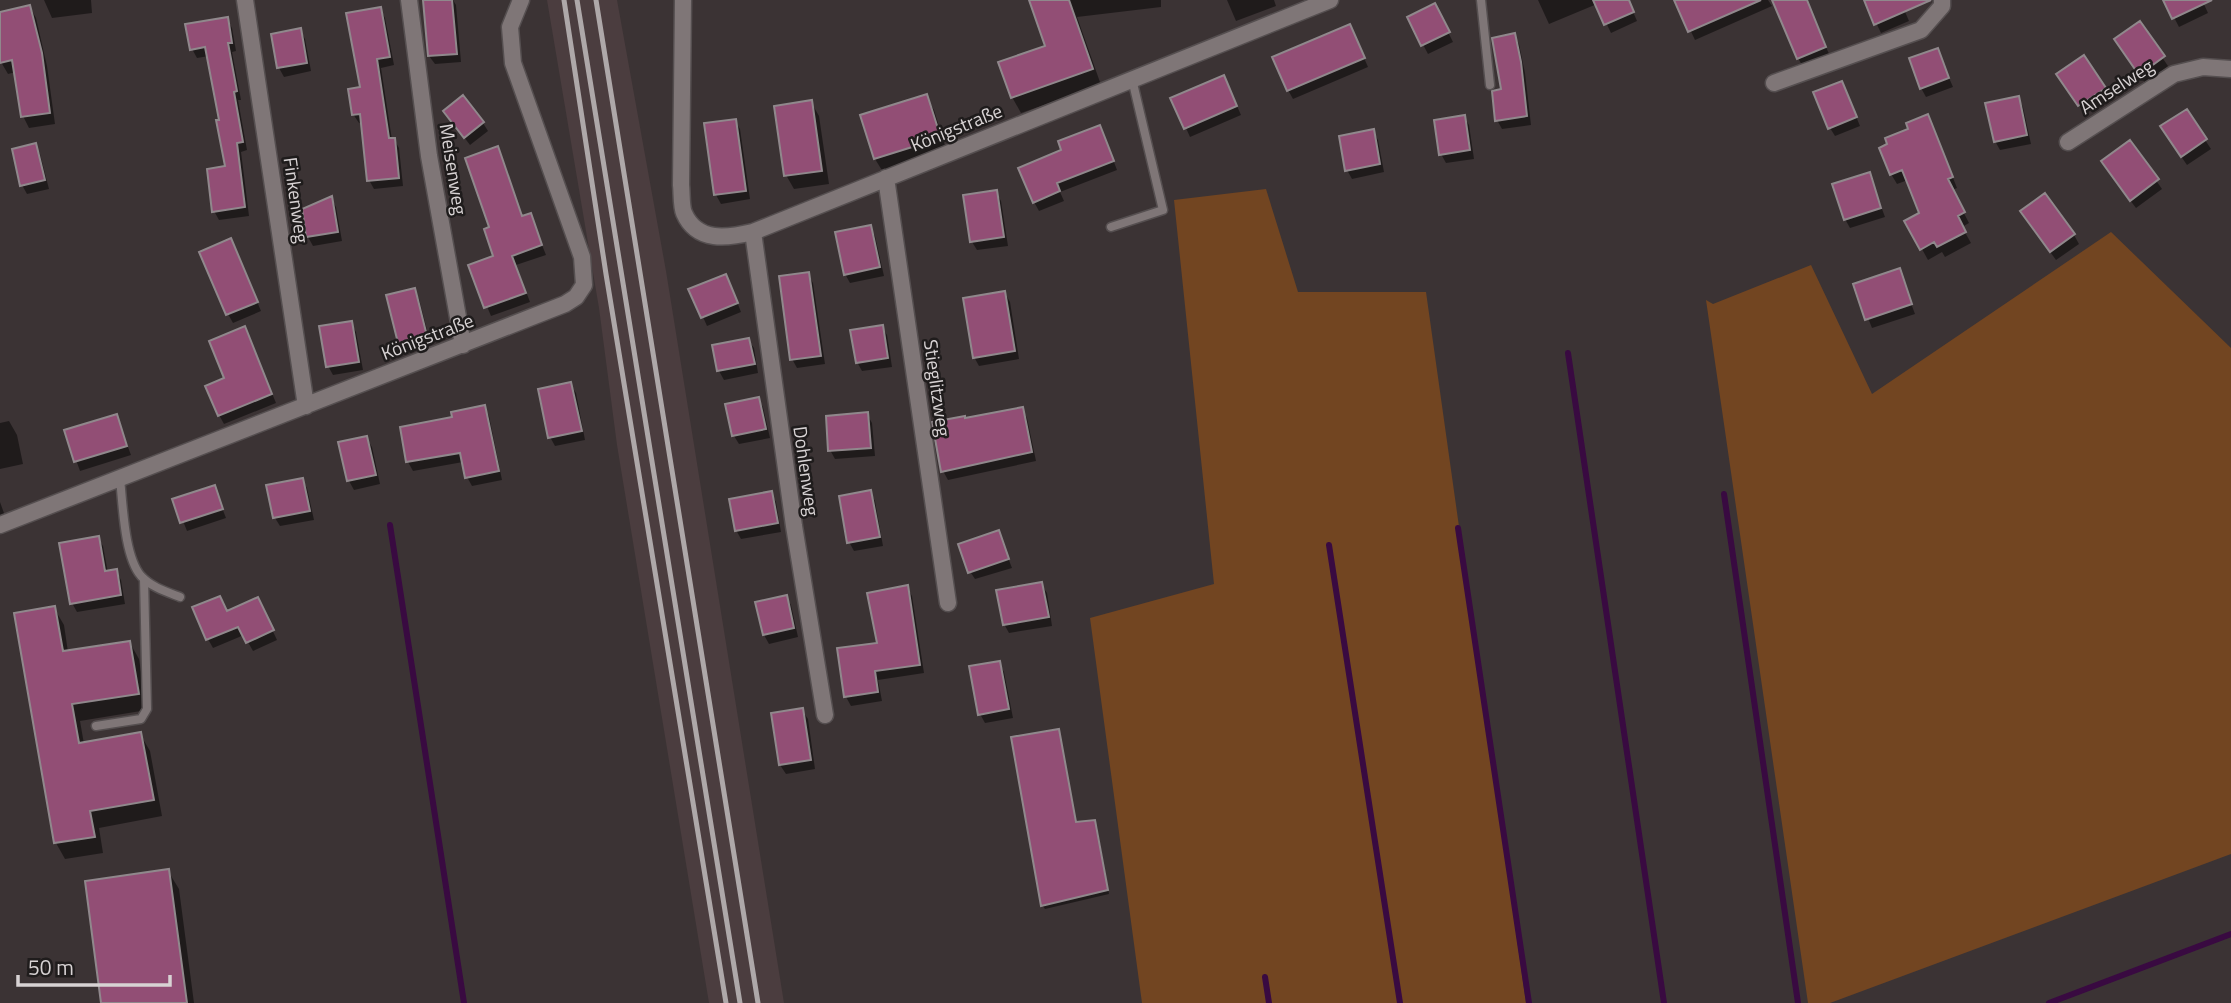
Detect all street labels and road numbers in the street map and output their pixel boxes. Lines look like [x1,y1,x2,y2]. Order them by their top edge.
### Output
street label: Amselweg [2073,51,2159,121]
street label: Königstraße [906,95,1006,159]
street label: Meisenweg [432,121,476,217]
street label: Finkenweg [277,155,317,245]
street label: Königstraße [377,305,477,367]
street label: Stieglitzweg [917,337,959,439]
street label: Dohlenweg [786,424,828,518]

